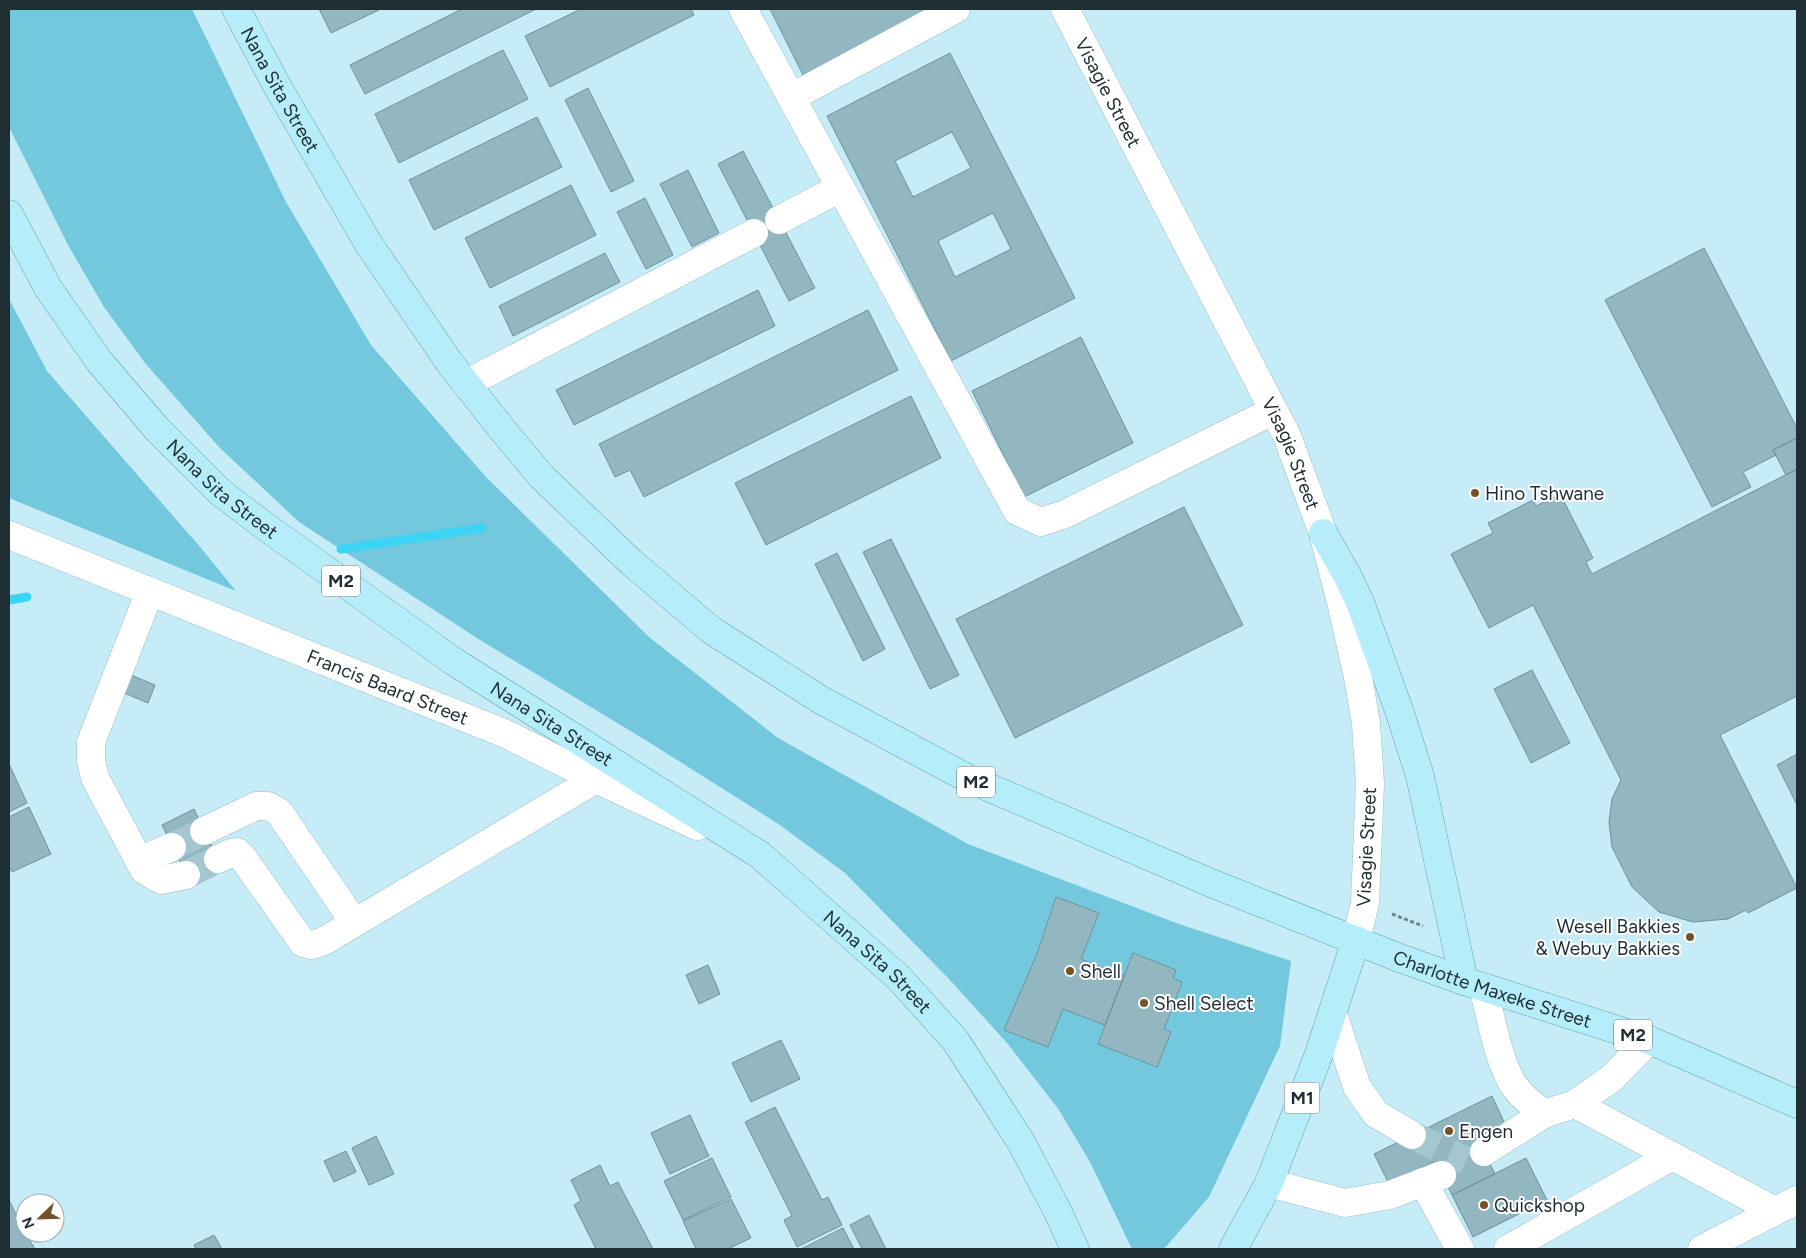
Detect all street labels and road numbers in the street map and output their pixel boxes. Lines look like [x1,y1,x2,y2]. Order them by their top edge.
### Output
street label: Nana Sita Street [236,23,324,157]
street label: Visagie Street [1070,34,1146,151]
street label: Visagie Street [1257,393,1324,513]
street label: Nana Sita Street [162,434,282,544]
road number: M2 [322,566,360,596]
street label: Francis Baard Street [304,645,472,730]
street label: Nana Sita Street [486,677,617,771]
road number: M2 [957,766,995,798]
street label: Visagie Street [1352,787,1381,908]
street label: Nana Sita Street [818,905,936,1018]
street label: Charlotte Maxeke Street [1390,946,1594,1033]
road number: M2 [1614,1020,1652,1050]
road number: M1 [1284,1082,1320,1114]

